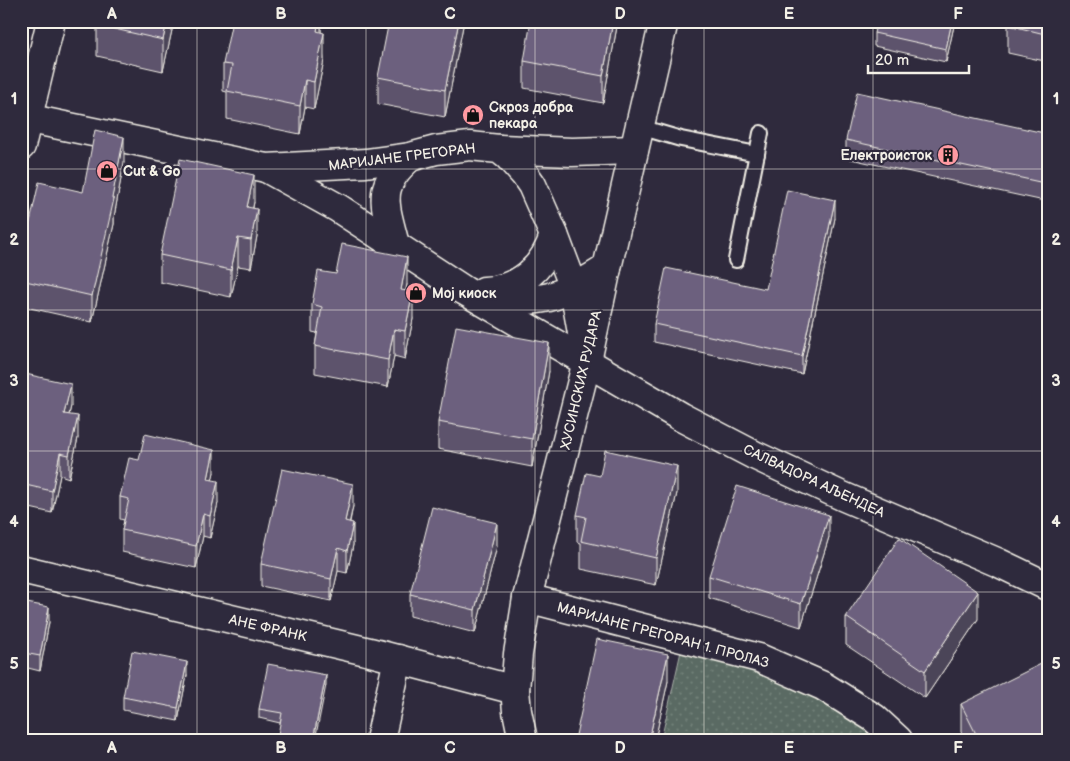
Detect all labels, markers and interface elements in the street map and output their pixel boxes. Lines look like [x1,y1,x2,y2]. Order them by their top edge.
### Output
text: A [106,5,117,24]
text: B [275,5,287,24]
text: C [444,5,456,24]
text: D [614,5,626,24]
text: E [784,5,794,24]
text: F [953,5,963,24]
scale bar [868,42,969,74]
text: 20 m [875,51,909,70]
text: 1 [11,90,17,109]
text: 1 [1053,90,1059,109]
place label: Скроз добра пекара [489,99,574,132]
shop icon: Скроз добра пекара [461,103,485,127]
street label: МАРИЈАНЕ ГРЕГОРАН [327,140,477,174]
building icon: Електроисток [936,143,960,167]
place label: Електроисток [841,147,932,164]
shop icon: Cut & Go [95,159,119,183]
place label: Cut & Go [123,163,181,180]
text: 2 [9,231,19,250]
text: 2 [1051,231,1061,250]
shop icon: Мој киоск [404,281,428,305]
place label: Мој киоск [432,285,497,302]
street label: ХУСИНСКИХ РУДАРА [557,308,605,451]
text: 3 [9,372,19,391]
text: 3 [1051,372,1061,391]
street label: САЛВАДОРА АЉЕНДЕА [741,441,888,521]
text: 4 [9,513,19,532]
text: 4 [1051,513,1061,532]
street label: МАРИЈАНЕ ГРЕГОРАН 1. ПРОЛАЗ [555,598,771,672]
street label: АНЕ ФРАНК [226,611,310,645]
text: 5 [9,655,19,674]
text: 5 [1051,655,1061,674]
text: A [106,739,117,758]
text: B [275,739,287,758]
text: C [444,739,456,758]
text: D [614,739,626,758]
text: E [784,739,794,758]
text: F [953,739,963,758]

